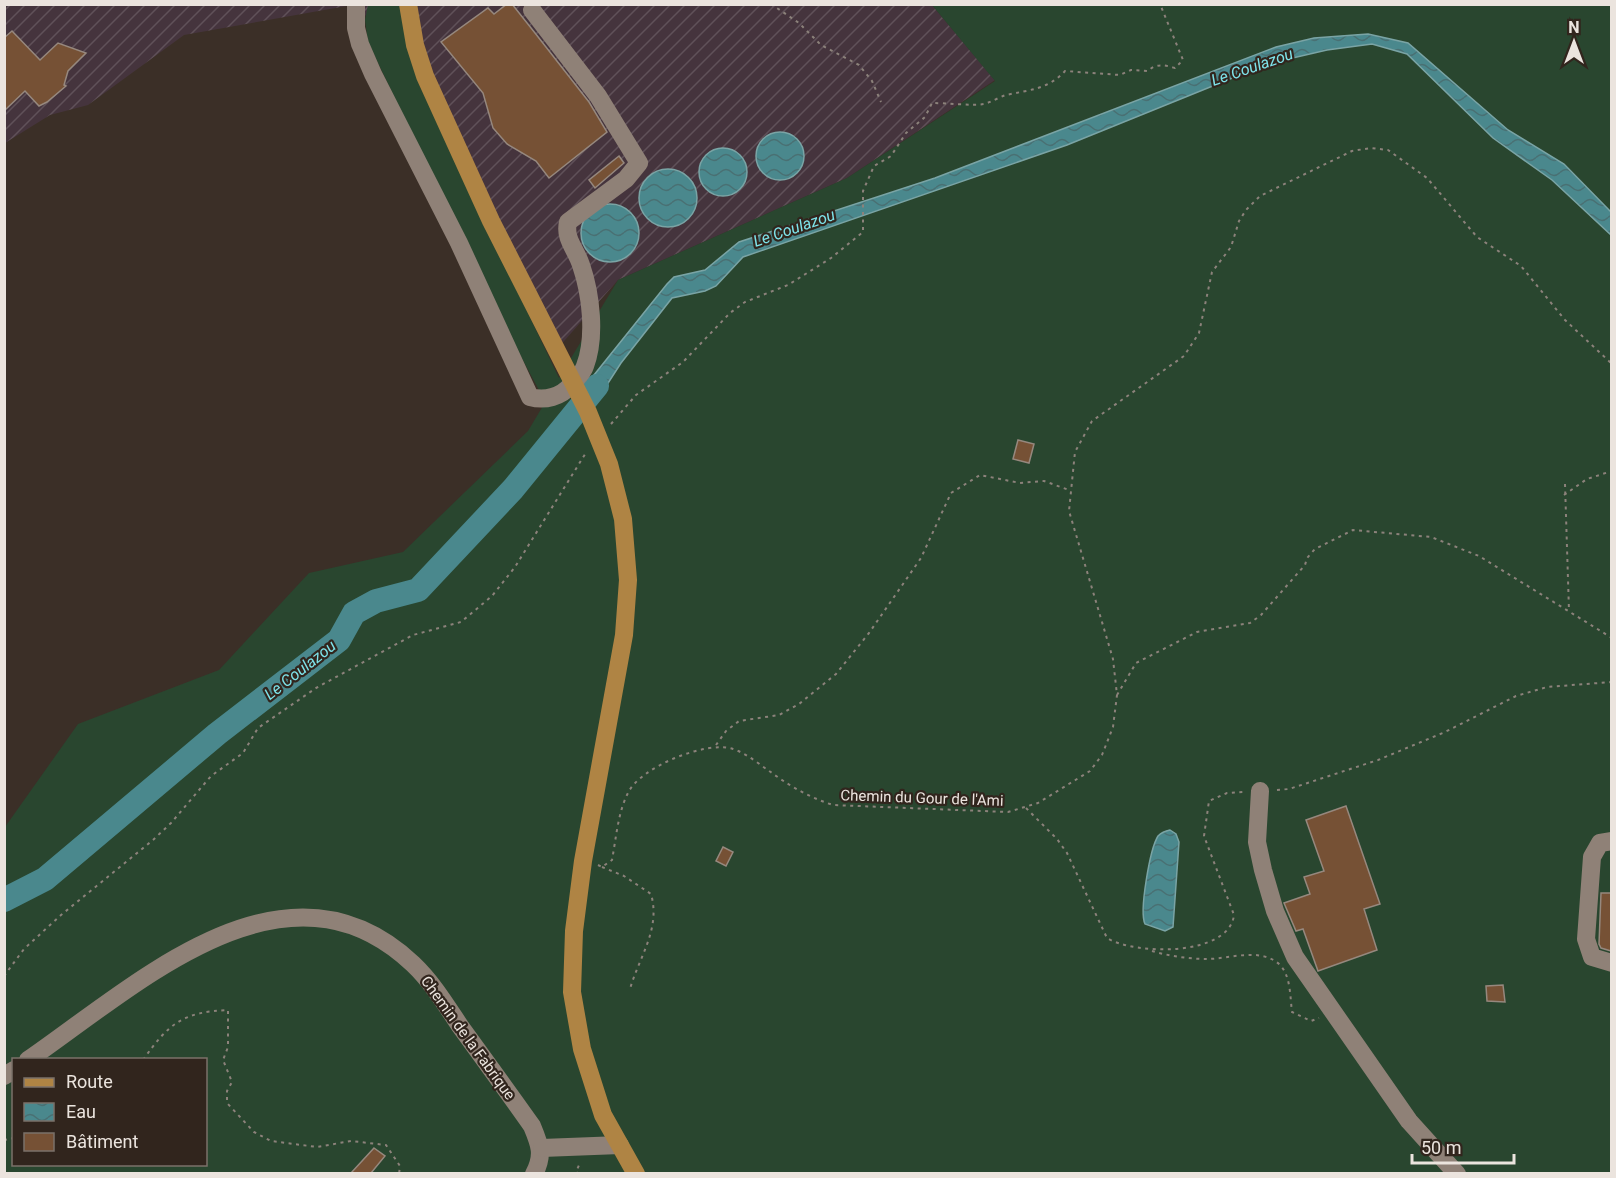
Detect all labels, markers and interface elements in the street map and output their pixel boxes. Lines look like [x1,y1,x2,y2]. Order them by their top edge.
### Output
north arrow [1544,12,1604,72]
text: N [1568,18,1580,37]
water label: Le Coulazou [1209,44,1296,90]
water label: Le Coulazou [751,205,838,251]
water label: Le Coulazou [261,636,340,704]
street label: Chemin du Gour de l'Ami [840,786,1004,810]
street label: Chemin de la Fabrique [417,973,519,1103]
legend [12,1058,207,1166]
text: Route [66,1071,113,1092]
text: Eau [66,1101,96,1122]
scale bar [1412,1127,1514,1165]
text: Bâtiment [66,1131,139,1152]
text: 50 m [1421,1137,1461,1158]

